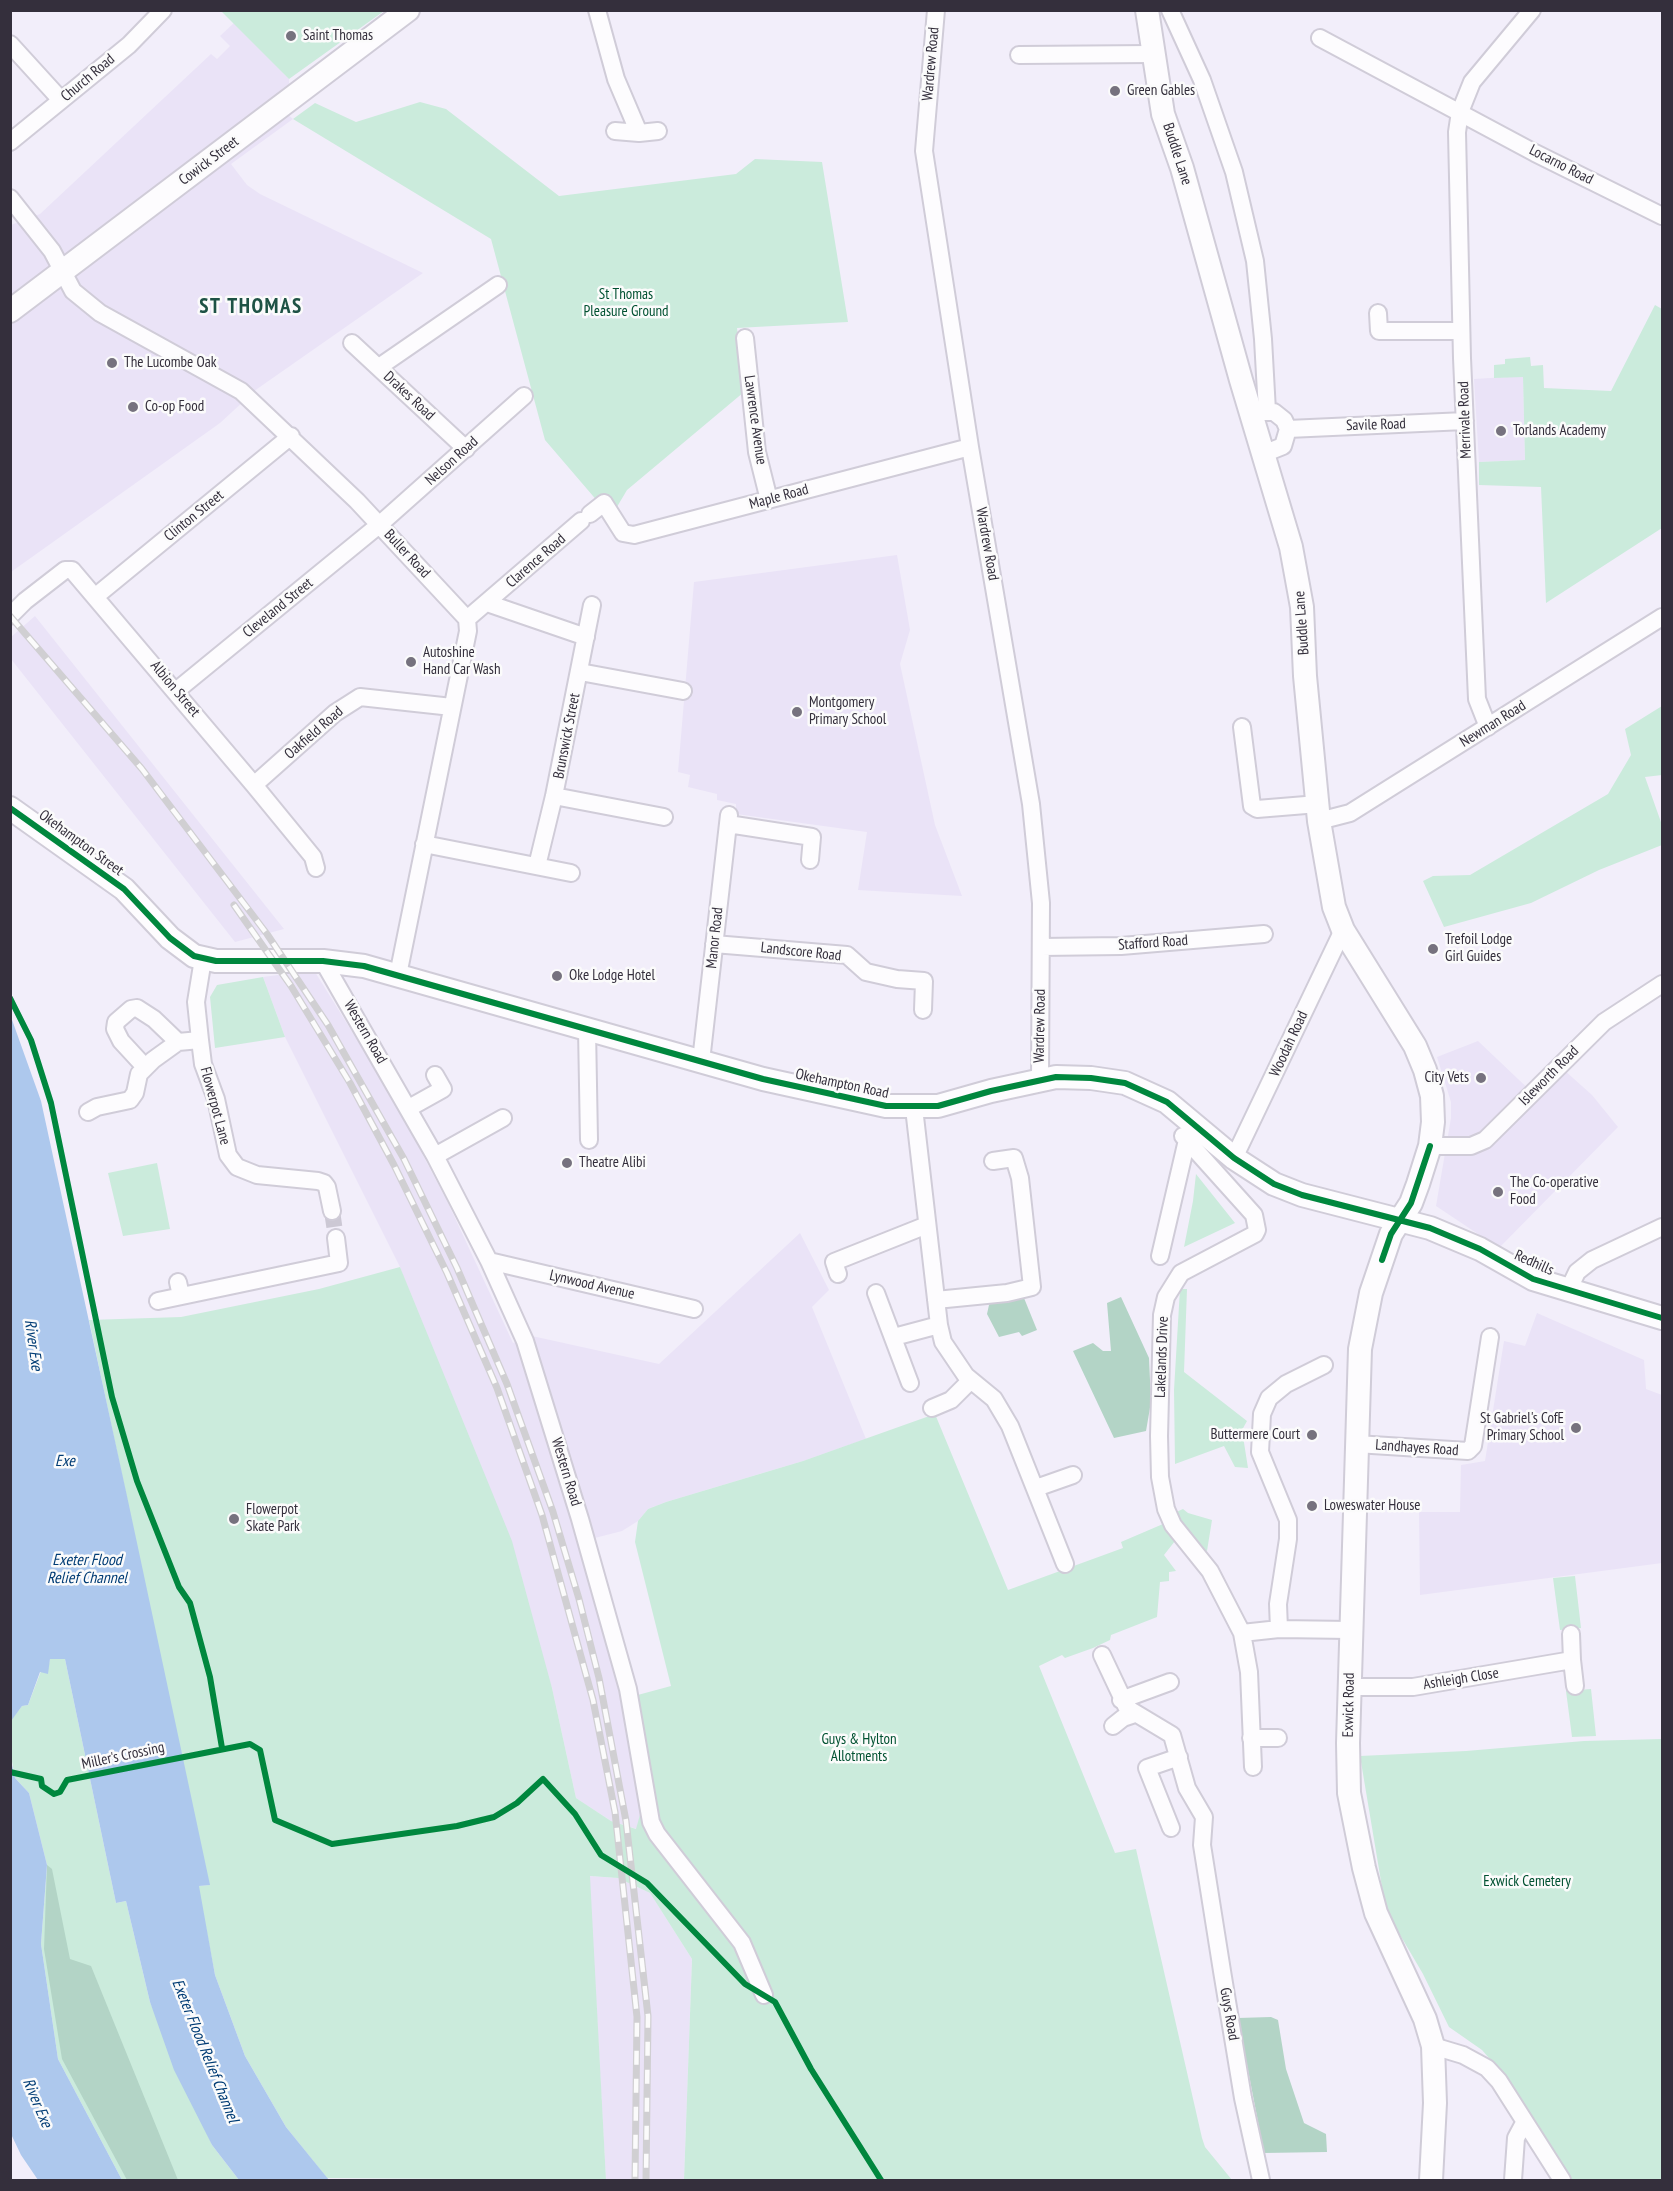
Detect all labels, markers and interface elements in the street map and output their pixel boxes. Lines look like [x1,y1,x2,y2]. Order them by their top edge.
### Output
street label: Wardrew Road [919,26,943,102]
place label: Saint Thomas [303,27,373,45]
marker: Saint Thomas [284,29,298,43]
street label: Church Road [57,50,119,106]
place label: Green Gables [1127,82,1195,100]
marker: Green Gables [1108,84,1122,98]
street label: Buddle Lane [1159,121,1195,187]
street label: Cowick Street [176,133,242,189]
street label: Locarno Road [1526,141,1596,189]
park label: St Thomas Pleasure Ground [583,286,669,321]
district label: ST THOMAS [199,294,303,320]
place label: The Lucombe Oak [124,354,216,372]
marker: The Lucombe Oak [105,356,119,370]
street label: Drakes Road [380,368,438,424]
street label: Lawrence Avenue [740,374,770,466]
street label: Merrivale Road [1455,381,1475,459]
place label: Co-op Food [145,398,204,416]
marker: Co-op Food [126,400,140,414]
street label: Savile Road [1346,415,1406,435]
place label: Torlands Academy [1513,422,1606,440]
marker: Torlands Academy [1494,424,1508,438]
street label: Nelson Road [422,433,482,489]
street label: Maple Road [747,480,811,514]
street label: Clinton Street [161,487,227,545]
street label: Wardrew Road [972,506,1002,582]
street label: Buller Road [380,526,434,582]
street label: Clarence Road [502,530,570,592]
street label: Cleveland Street [239,574,317,642]
street label: Buddle Lane [1291,590,1313,656]
place label: Autoshine Hand Car Wash [423,644,501,679]
marker: Autoshine Hand Car Wash [404,655,418,669]
street label: Albion Street [146,657,204,721]
street label: Brunswick Street [550,692,584,780]
place label: Montgomery Primary School [809,694,886,729]
street label: Newman Road [1457,697,1529,751]
street label: Oakfield Road [281,703,347,763]
marker: Montgomery Primary School [790,705,804,719]
street label: Okehampton Street [35,806,127,880]
street label: Manor Road [703,906,727,970]
place label: Trefoil Lodge Girl Guides [1445,931,1512,966]
street label: Stafford Road [1117,932,1189,954]
street label: Landscore Road [760,939,842,965]
marker: Trefoil Lodge Girl Guides [1426,942,1440,956]
place label: Oke Lodge Hotel [569,967,655,985]
marker: Oke Lodge Hotel [550,969,564,983]
street label: Wardrew Road [1030,989,1050,1063]
street label: Western Road [340,997,390,1067]
street label: Woodah Road [1266,1008,1312,1080]
street label: Isleworth Road [1515,1042,1583,1110]
street label: Flowerpot Lane [196,1065,234,1147]
street label: Okehampton Road [794,1065,890,1103]
place label: City Vets [1424,1069,1469,1087]
marker: City Vets [1474,1071,1488,1085]
place label: Theatre Alibi [579,1154,646,1172]
marker: Theatre Alibi [560,1156,574,1170]
place label: The Co-operative Food [1510,1174,1599,1209]
marker: The Co-operative Food [1491,1185,1505,1199]
street label: Redhills [1512,1246,1556,1280]
street label: Lynwood Avenue [548,1266,636,1304]
street label: Lakelands Drive [1152,1316,1172,1398]
water label: River Exe [20,1318,46,1372]
place label: St Gabriel's CofE Primary School [1480,1410,1564,1445]
marker: St Gabriel's CofE Primary School [1569,1421,1583,1435]
place label: Buttermere Court [1211,1426,1300,1444]
marker: Buttermere Court [1305,1428,1319,1442]
street label: Western Road [547,1436,585,1508]
street label: Landhayes Road [1375,1436,1459,1460]
water label: Exe [55,1451,75,1471]
place label: Loweswater House [1324,1497,1421,1515]
marker: Loweswater House [1305,1499,1319,1513]
place label: Flowerpot Skate Park [246,1501,300,1536]
marker: Flowerpot Skate Park [227,1512,241,1526]
water label: Exeter Flood Relief Channel [47,1550,127,1588]
street label: Ashleigh Close [1422,1664,1500,1694]
street label: Exwick Road [1339,1673,1359,1737]
park label: Guys & Hylton Allotments [821,1731,897,1766]
street label: Miller's Crossing [80,1738,166,1774]
park label: Exwick Cemetery [1483,1873,1571,1891]
water label: Exeter Flood Relief Channel [167,1976,243,2126]
street label: Guys Road [1216,1986,1242,2042]
water label: River Exe [18,2076,56,2130]

